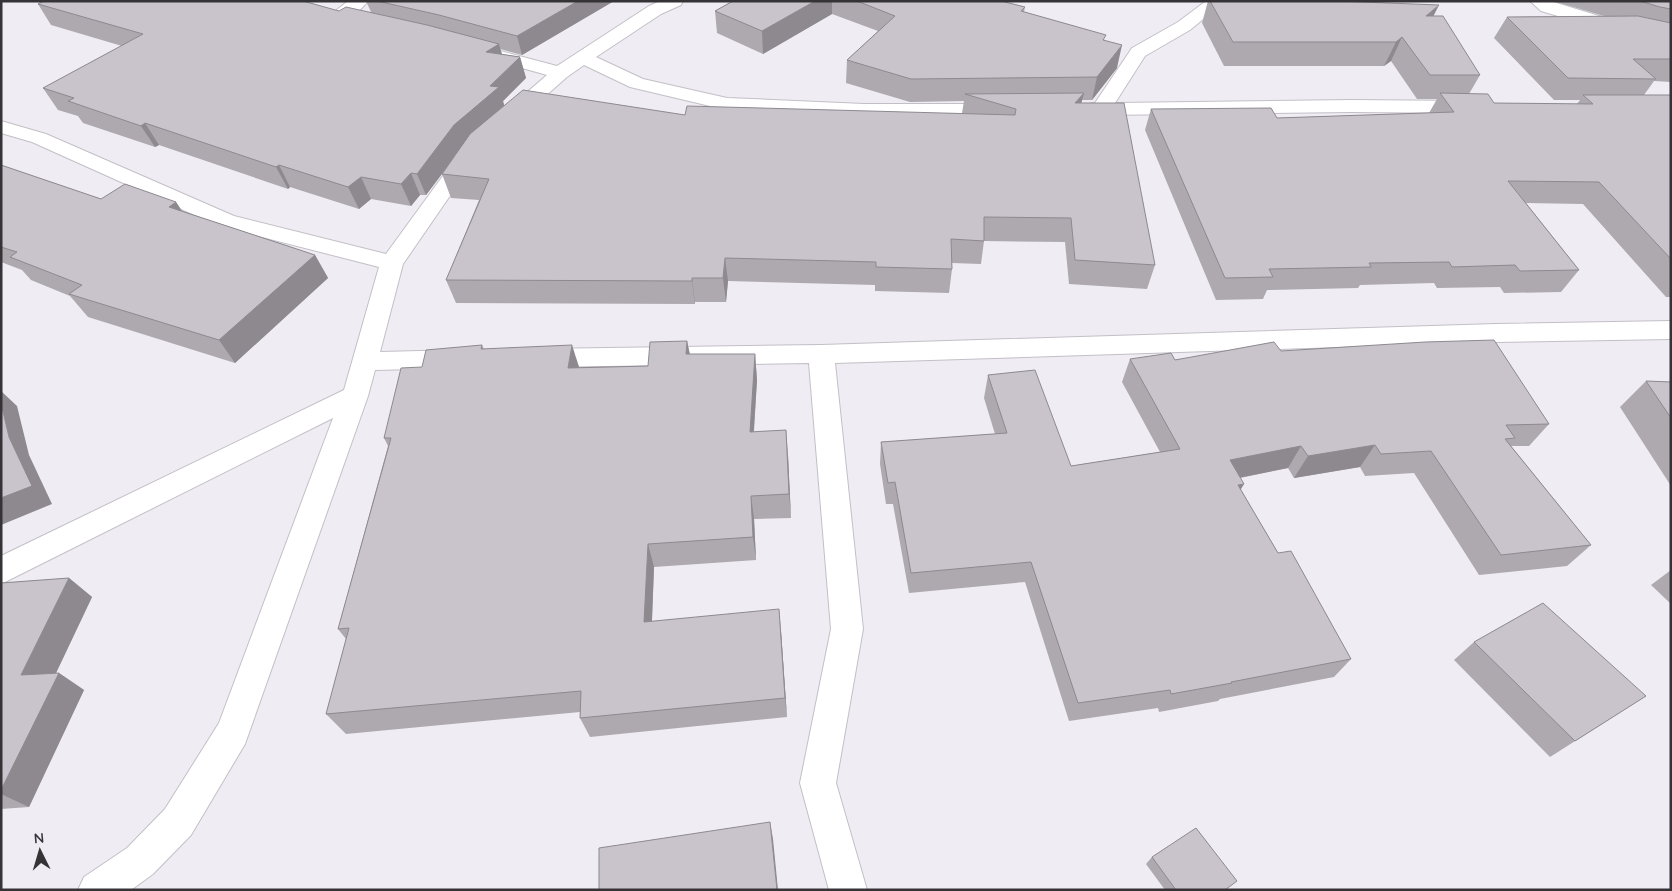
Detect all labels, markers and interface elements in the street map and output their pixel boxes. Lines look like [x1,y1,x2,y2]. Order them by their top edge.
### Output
north arrow [15,826,65,876]
text: N [33,829,45,847]

